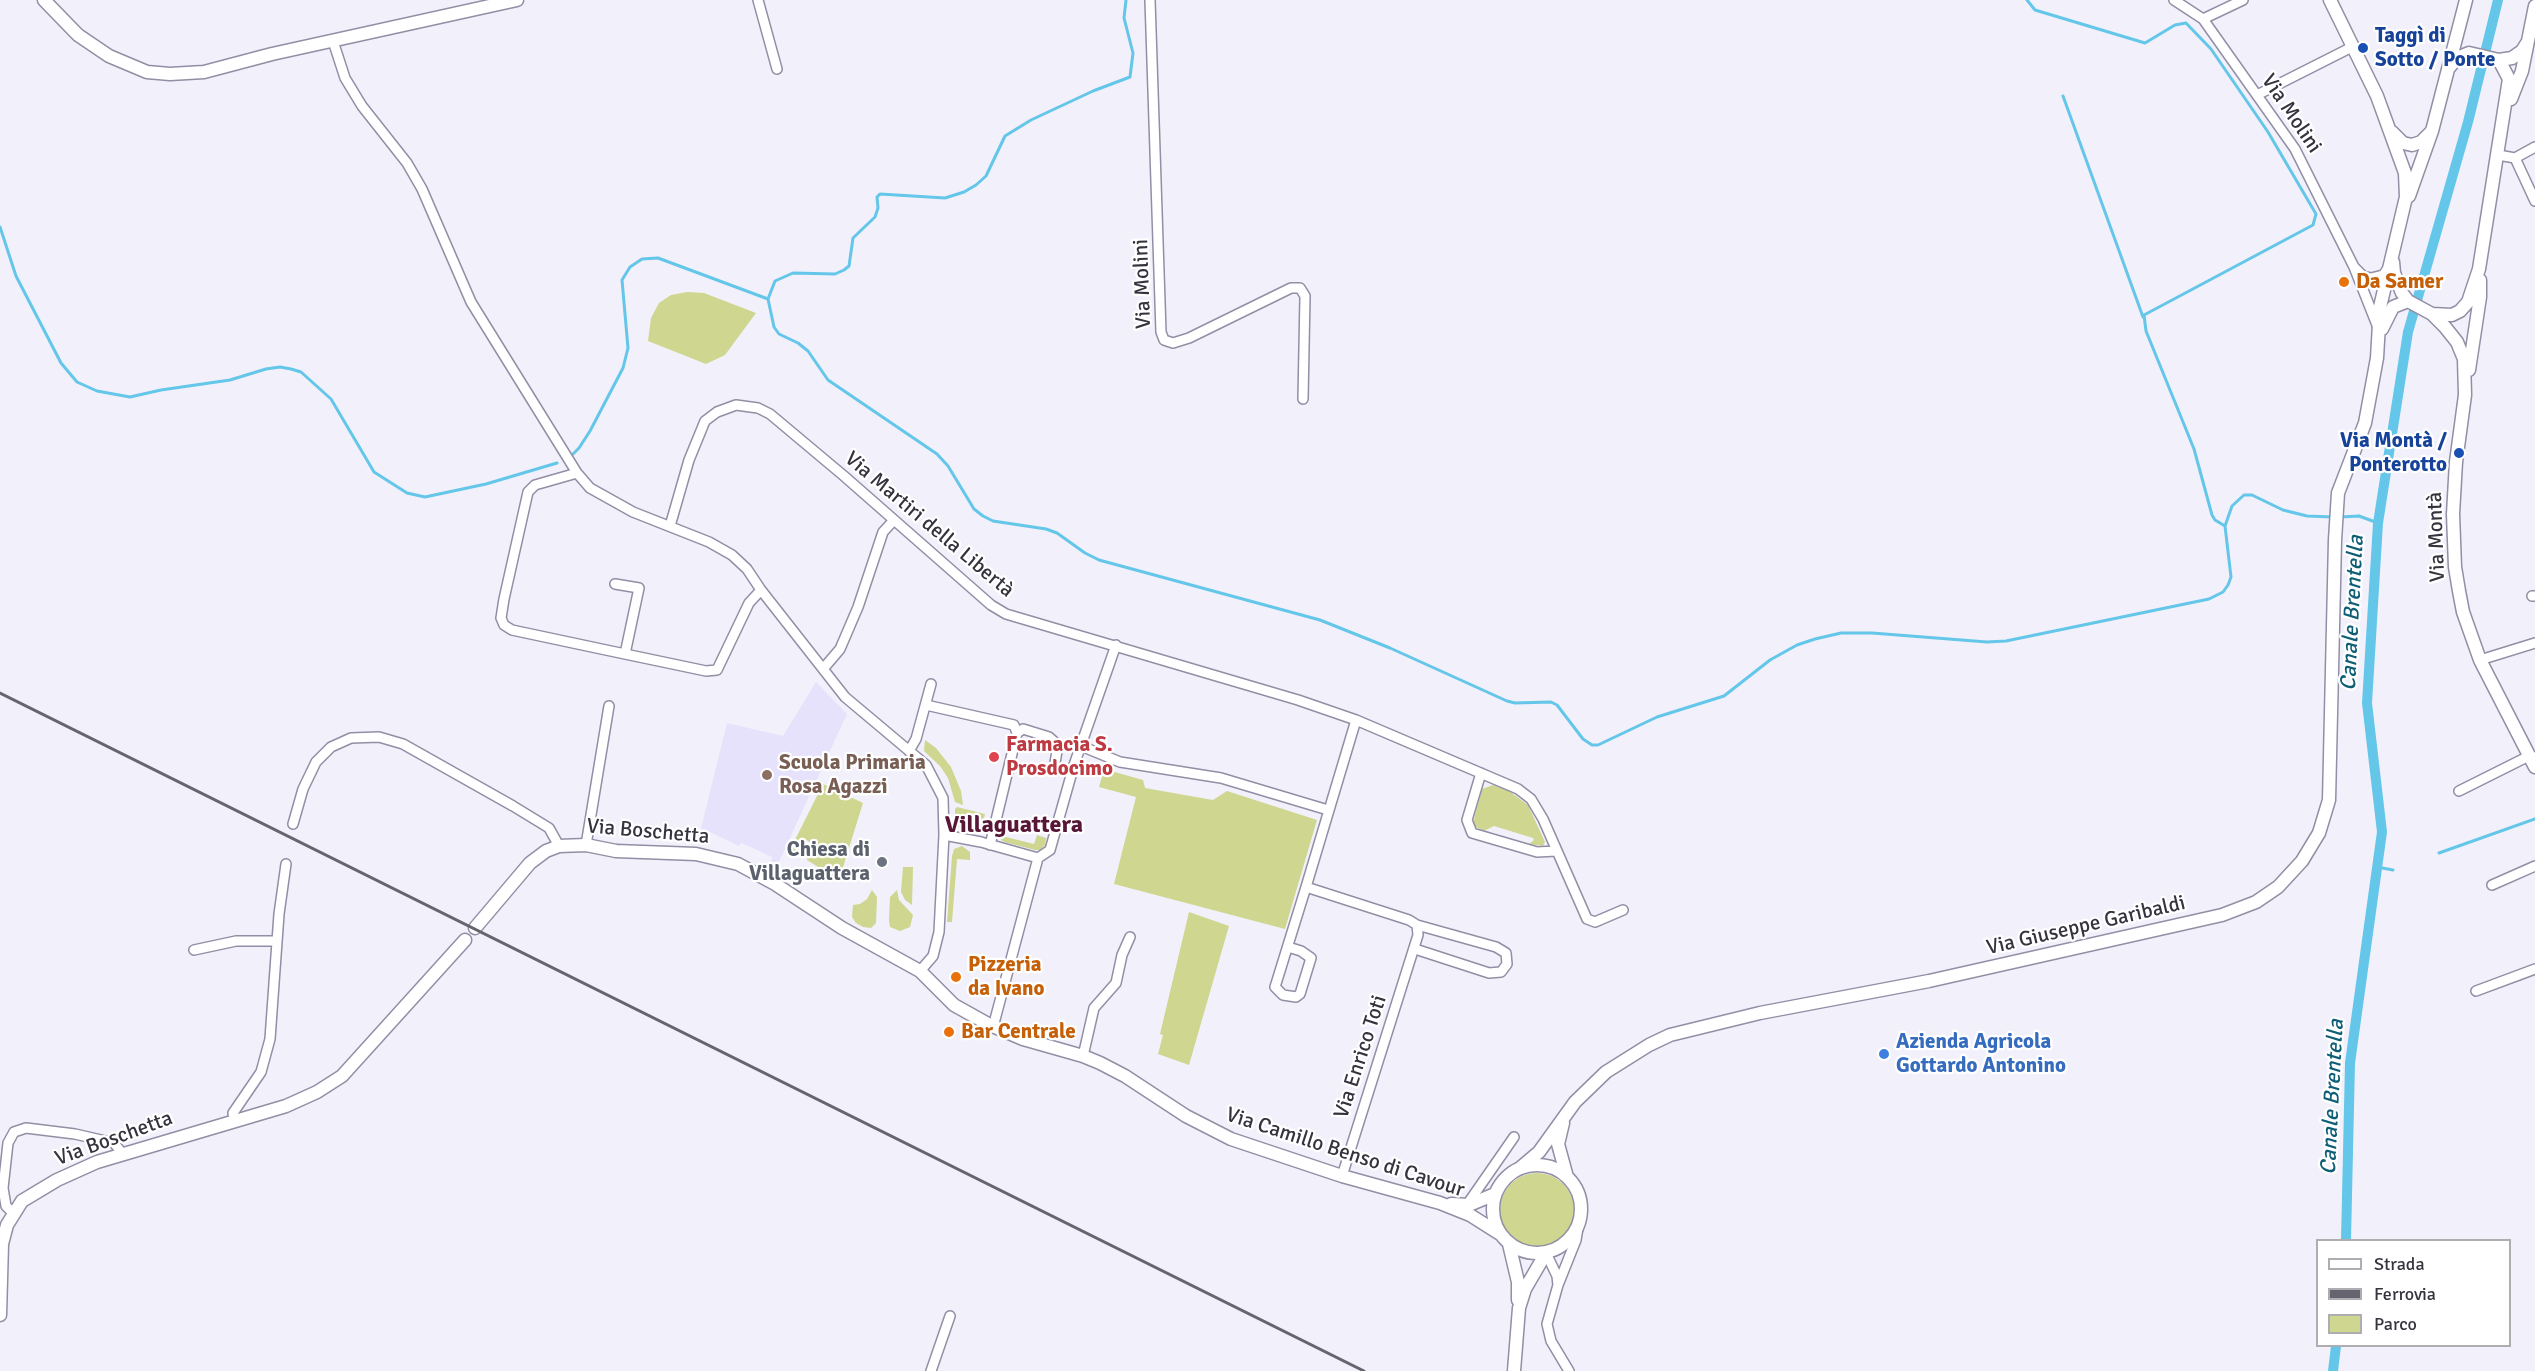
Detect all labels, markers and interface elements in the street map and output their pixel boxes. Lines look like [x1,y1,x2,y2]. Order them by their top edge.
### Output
place label: Taggì di Sotto / Ponte [2375,23,2495,73]
marker: Taggì di Sotto / Ponte [2356,41,2370,55]
street label: Via Molini [2255,70,2327,158]
street label: Via Molini [1129,239,1157,329]
place label: Da Samer [2356,269,2443,295]
marker: Da Samer [2337,275,2351,289]
place label: Via Montà / Ponterotto [2340,428,2447,478]
marker: Via Montà / Ponterotto [2452,446,2466,460]
street label: Via Martiri della Libertà [839,447,1019,603]
street label: Via Montà [2423,491,2451,583]
water label: Canale Brentella [2336,535,2370,691]
place label: Farmacia S. Prosdocimo [1006,732,1113,782]
place label: Scuola Primaria Rosa Agazzi [779,750,926,800]
marker: Farmacia S. Prosdocimo [987,750,1001,764]
marker: Scuola Primaria Rosa Agazzi [760,768,774,782]
district label: Villaguattera [945,812,1083,840]
street label: Via Boschetta [586,814,710,850]
place label: Chiesa di Villaguattera [749,837,870,887]
marker: Chiesa di Villaguattera [875,855,889,869]
street label: Via Giuseppe Garibaldi [1984,891,2188,961]
place label: Pizzeria da Ivano [968,952,1045,1002]
marker: Pizzeria da Ivano [949,970,963,984]
street label: Via Enrico Toti [1329,992,1393,1122]
place label: Bar Centrale [961,1019,1076,1045]
water label: Canale Brentella [2316,1019,2350,1175]
marker: Bar Centrale [942,1025,956,1039]
place label: Azienda Agricola Gottardo Antonino [1896,1029,2066,1079]
marker: Azienda Agricola Gottardo Antonino [1877,1047,1891,1061]
street label: Via Camillo Benso di Cavour [1223,1103,1467,1203]
street label: Via Boschetta [52,1106,176,1172]
legend [2316,1239,2511,1347]
text: Strada [2374,1253,2425,1275]
text: Ferrovia [2374,1283,2436,1305]
text: Parco [2374,1313,2417,1335]

